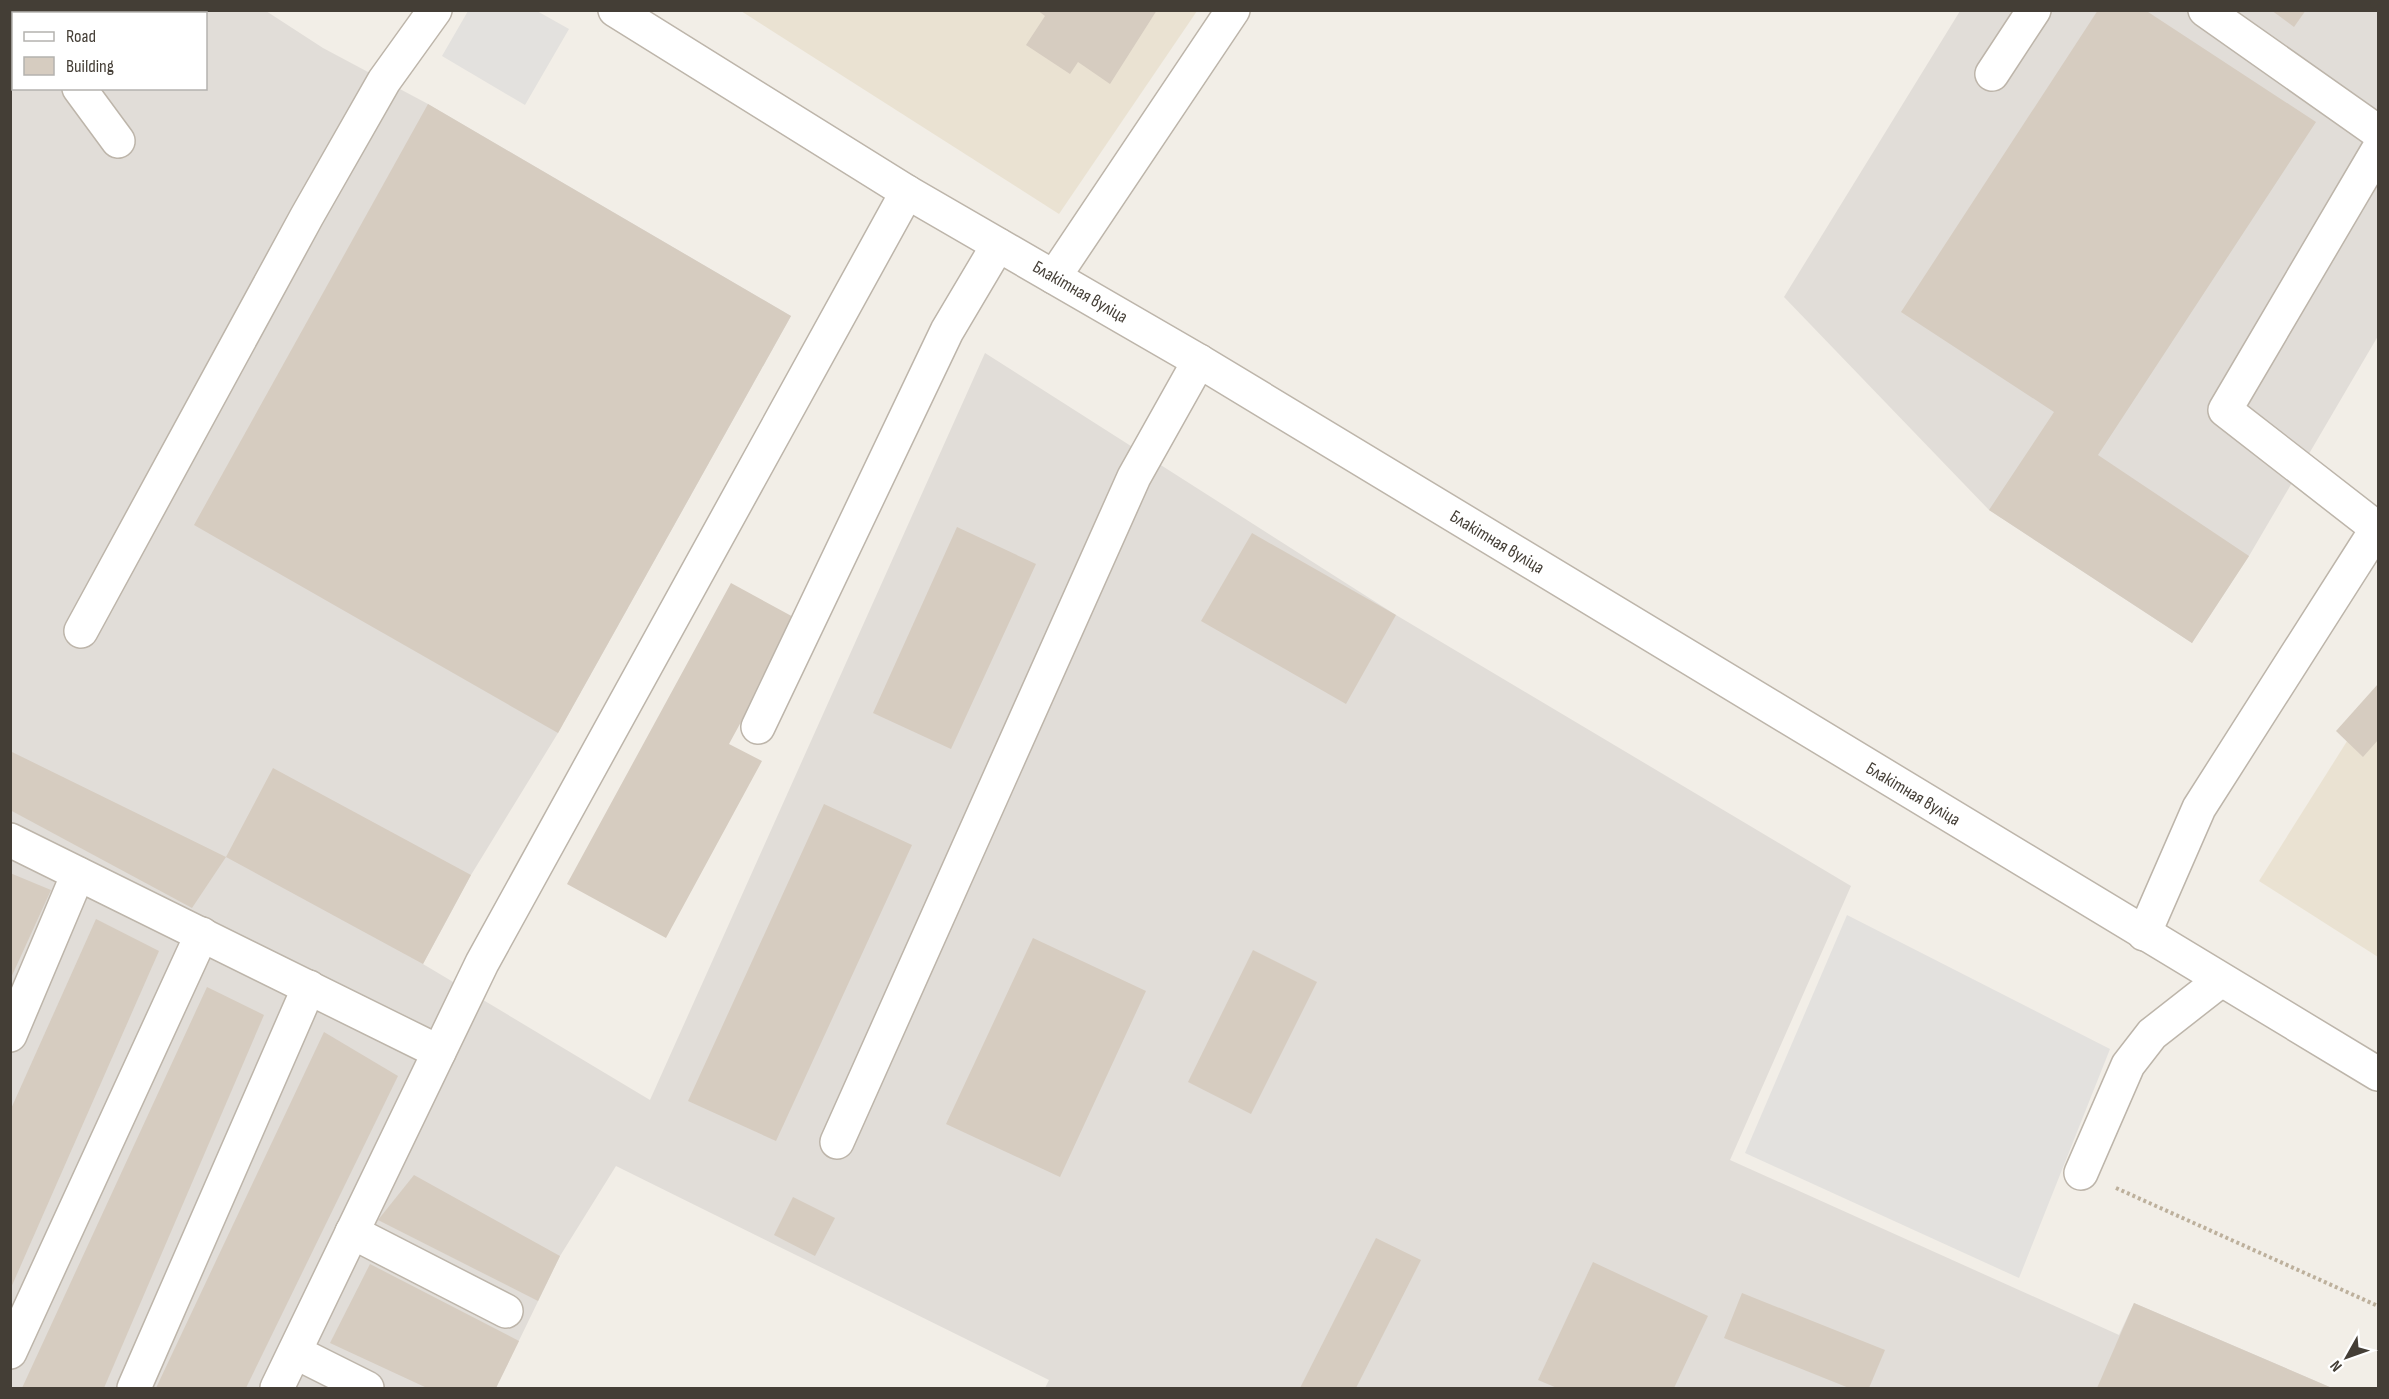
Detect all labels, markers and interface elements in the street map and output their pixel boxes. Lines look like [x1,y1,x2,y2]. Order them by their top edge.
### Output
legend [12,12,207,90]
text: Road [66,26,96,47]
text: Building [66,56,114,77]
street label: Блакітная вуліца [1029,256,1131,328]
street label: Блакітная вуліца [1446,506,1548,578]
street label: Блакітная вуліца [1862,758,1964,830]
north arrow [2317,1327,2377,1387]
text: N [2327,1356,2347,1375]

